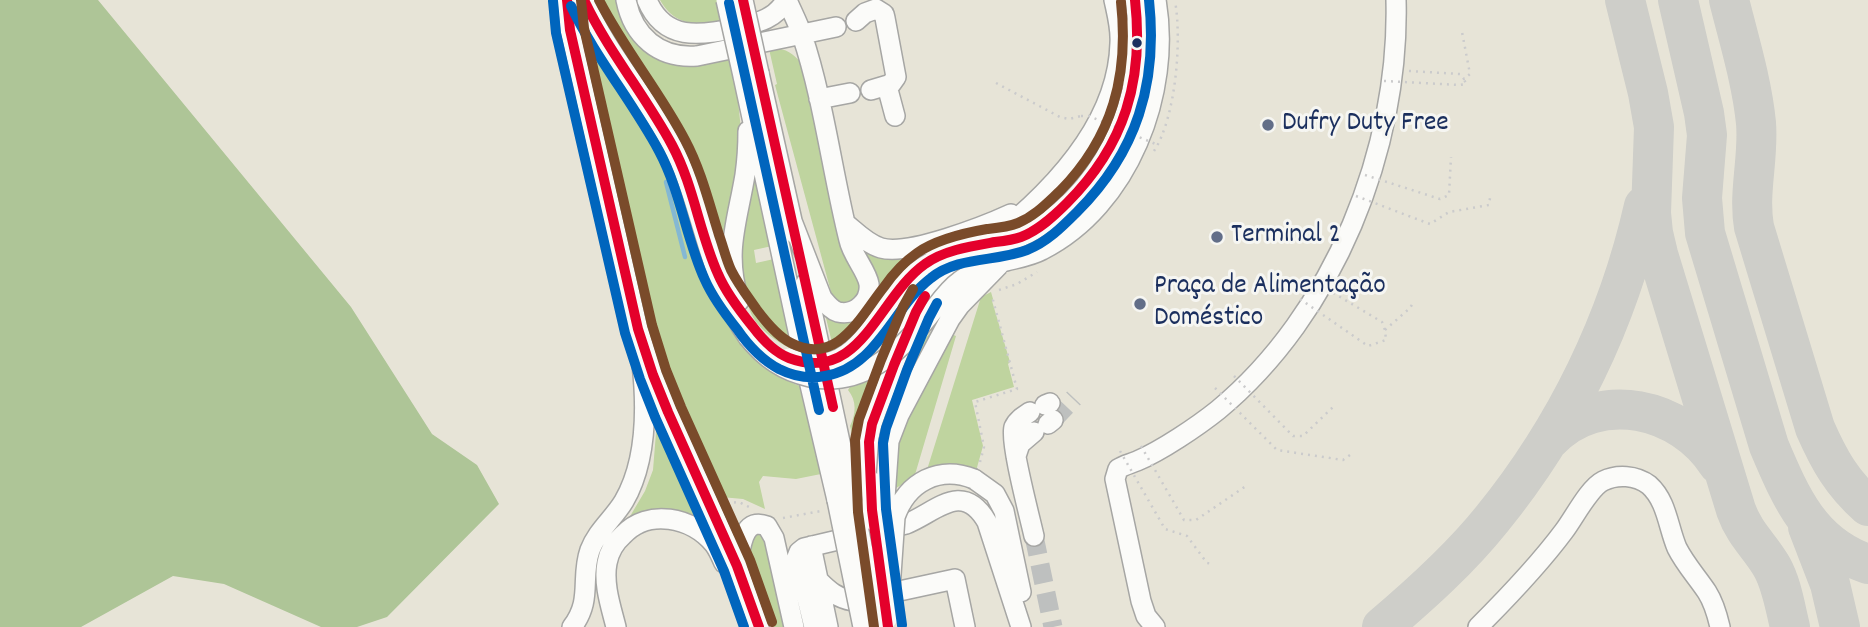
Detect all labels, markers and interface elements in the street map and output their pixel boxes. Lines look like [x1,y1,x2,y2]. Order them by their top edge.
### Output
unlabelled marker [1130,36,1144,50]
place label: Dufry Duty Free [1282,108,1449,142]
marker: Dufry Duty Free [1260,117,1276,133]
place label: Terminal 2 [1231,220,1341,254]
marker: Terminal 2 [1209,229,1225,245]
place label: Praça de Alimentação Doméstico [1154,271,1386,337]
marker: Praça de Alimentação Doméstico [1132,296,1148,312]

